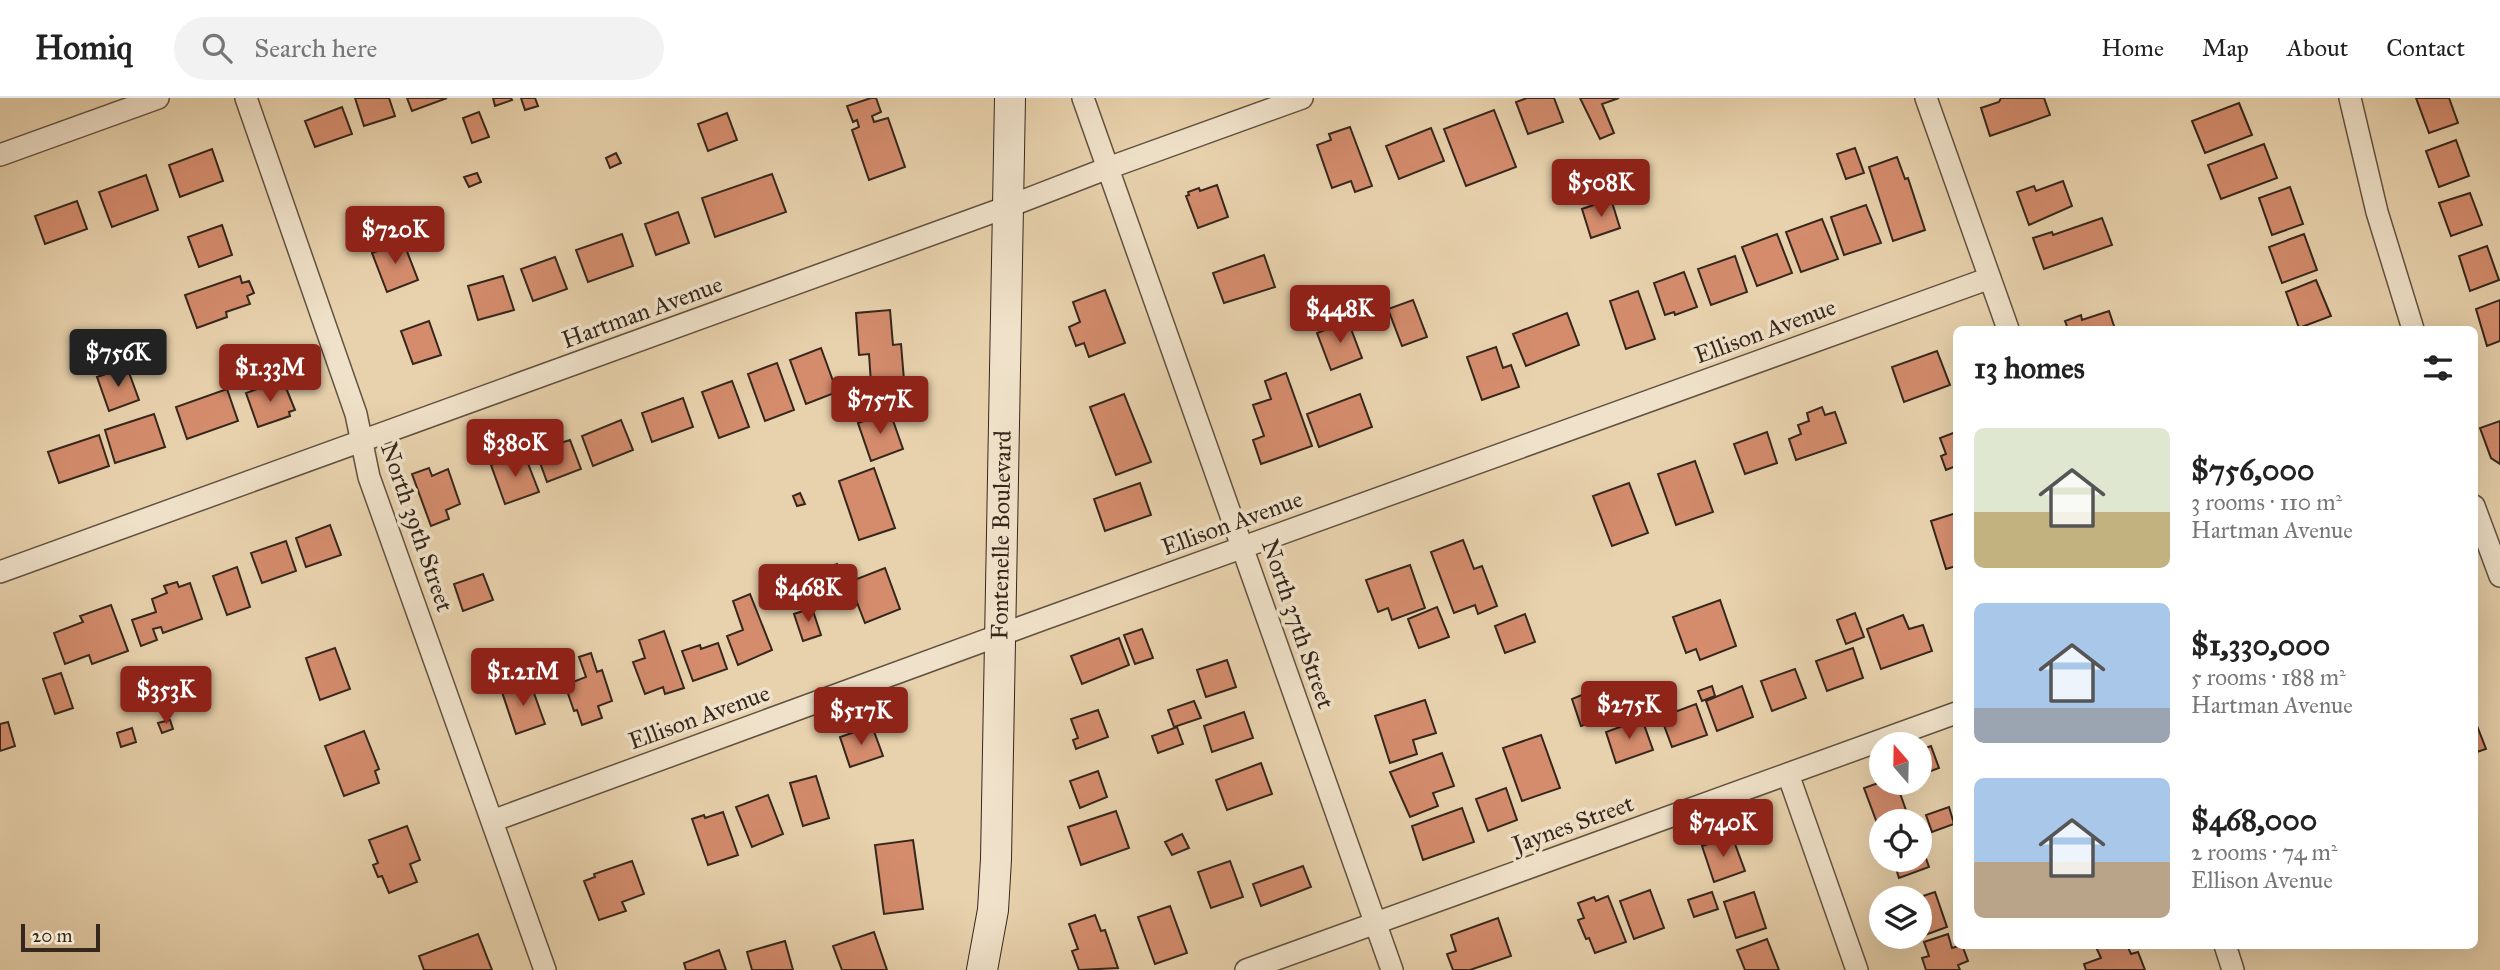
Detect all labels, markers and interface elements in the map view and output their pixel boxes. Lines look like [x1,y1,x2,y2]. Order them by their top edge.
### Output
search box [174,17,664,80]
text: Homiq [35,28,132,68]
icon: search [198,29,236,67]
text: Search here [254,32,377,64]
text: Home [2101,33,2164,63]
text: Map [2202,33,2249,63]
text: About [2287,33,2348,63]
text: Contact [2386,33,2465,63]
pin: $508K [1552,159,1650,219]
text: $508K [1568,168,1634,196]
pin: $720K [346,206,444,266]
text: $720K [361,215,429,243]
street label: Hartman Avenue [558,269,726,355]
pin: $448K [1291,286,1389,345]
street label: Ellison Avenue [1690,292,1840,370]
text: $448K [1306,294,1374,322]
pin: $756K [69,330,167,389]
text: $756K [86,338,150,366]
pin: $1.33M [213,344,327,404]
icon: filters [2419,349,2457,387]
text: 13 homes [1974,350,2085,386]
text: $1.33M [235,353,305,381]
pin: $757K [831,376,929,436]
text: $757K [847,385,913,413]
pin: $380K [466,420,564,479]
text: $380K [483,428,547,456]
street label: Fontenelle Boulevard [984,430,1018,640]
street label: North 39th Street [374,438,460,616]
text: $756,000 [2191,452,2314,488]
icon: home [2030,456,2114,540]
street label: Ellison Avenue [1157,484,1307,562]
text: 3 rooms · 110 m² [2191,488,2342,516]
text: Hartman Avenue [2191,516,2353,544]
street label: North 37th Street [1255,535,1341,713]
pin: $468K [759,564,857,624]
text: $468K [775,573,841,601]
text: $1,330,000 [2191,627,2330,663]
icon: home [2030,631,2114,715]
pin: $1.21M [466,648,580,708]
text: $1.21M [487,657,559,685]
text: 5 rooms · 188 m² [2191,663,2346,691]
pin: $353K [117,666,215,726]
text: $353K [136,675,196,703]
street label: Ellison Avenue [624,678,774,756]
pin: $275K [1580,682,1678,741]
pin: $517K [812,688,910,747]
text: $275K [1597,690,1661,718]
text: Hartman Avenue [2191,691,2353,719]
text: $517K [830,696,892,724]
north arrow [1869,732,1932,794]
map controls [1869,732,1932,949]
street label: Jaynes Street [1505,788,1638,861]
pin: $740K [1674,800,1772,859]
text: $468,000 [2191,802,2317,838]
icon: home [2030,806,2114,890]
text: $740K [1689,808,1757,836]
button: locate [1869,809,1932,872]
text: 2 rooms · 74 m² [2191,838,2337,866]
text: Ellison Avenue [2191,866,2333,894]
button: layers [1869,886,1932,949]
scale bar [21,921,100,953]
text: 20 m [32,924,73,947]

